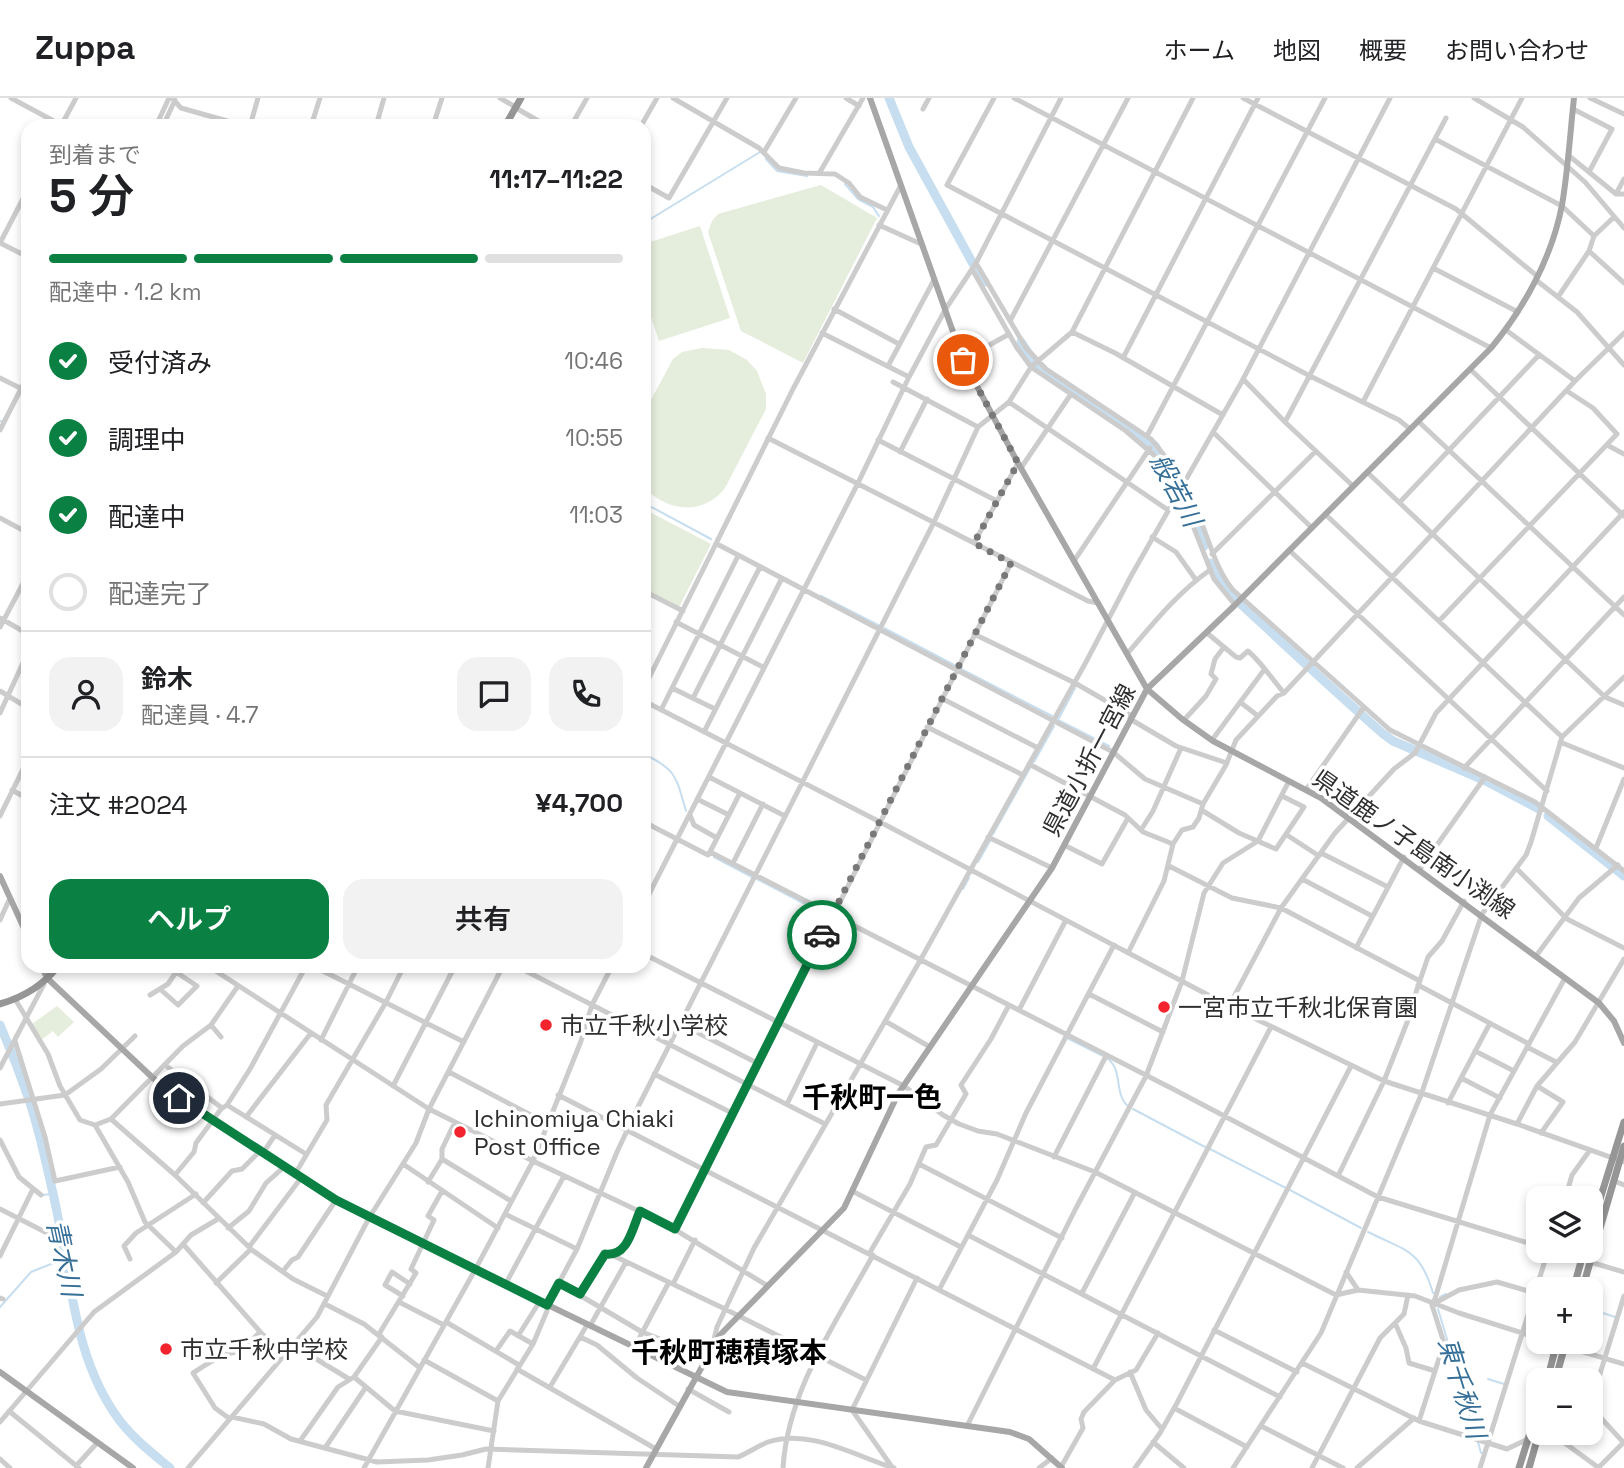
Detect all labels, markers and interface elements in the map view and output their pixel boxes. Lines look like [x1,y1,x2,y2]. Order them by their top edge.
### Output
text: Zuppa [35,27,135,69]
text: ホーム [1164,35,1235,66]
text: 地図 [1273,35,1321,66]
text: 概要 [1359,35,1407,66]
text: お問い合わせ [1445,35,1589,66]
text: 到着まで [49,140,141,170]
text: 11:17–11:22 [489,162,623,196]
text: 5 分 [49,167,134,225]
text: 配達中 · 1.2 km [49,277,202,307]
pin [933,330,993,390]
icon: bag [944,341,982,379]
icon: check [49,342,87,380]
text: 受付済み [108,346,212,380]
text: 10:46 [564,346,623,376]
icon: check [49,419,87,457]
text: 調理中 [108,423,186,457]
text: 10:55 [565,423,623,453]
water label: 般若川 [1143,448,1211,535]
icon: check [49,496,87,534]
text: 配達中 [108,500,186,534]
text: 11:03 [569,500,623,530]
text: 配達完了 [108,577,212,611]
button: person [49,657,123,731]
button: chat [457,657,531,731]
button: phone [549,657,623,731]
text: 鈴木 [141,662,193,696]
street label: 県道小折一宮線 [1036,679,1142,841]
text: 配達員 · 4.7 [141,700,258,730]
street label: 県道鹿ノ子島南小渕線 [1307,762,1521,926]
text: ¥4,700 [536,786,623,820]
text: 注文 #2024 [49,788,188,822]
button: ヘルプ [49,879,329,959]
button: 共有 [343,879,623,959]
courier [787,900,857,970]
icon: car [803,916,841,954]
place label: 一宮市立千秋北保育園 [1178,992,1418,1023]
marker: 一宮市立千秋北保育園 [1156,999,1172,1015]
place label: 市立千秋小学校 [560,1010,728,1041]
marker: 市立千秋小学校 [538,1017,554,1033]
pin [149,1068,209,1128]
icon: home [160,1079,198,1117]
district label: 千秋町一色 [802,1079,942,1115]
place label: Ichinomiya Chiaki Post Office [474,1103,674,1162]
marker: Ichinomiya Chiaki Post Office [452,1124,468,1140]
map controls [1526,1186,1603,1445]
button: layers [1526,1186,1603,1263]
water label: 青木川 [39,1216,89,1303]
button: + [1526,1277,1603,1354]
water label: 東千秋川 [1431,1333,1494,1446]
place label: 市立千秋中学校 [180,1334,348,1365]
district label: 千秋町穂積塚本 [631,1334,827,1370]
marker: 市立千秋中学校 [158,1341,174,1357]
button: − [1526,1368,1603,1445]

